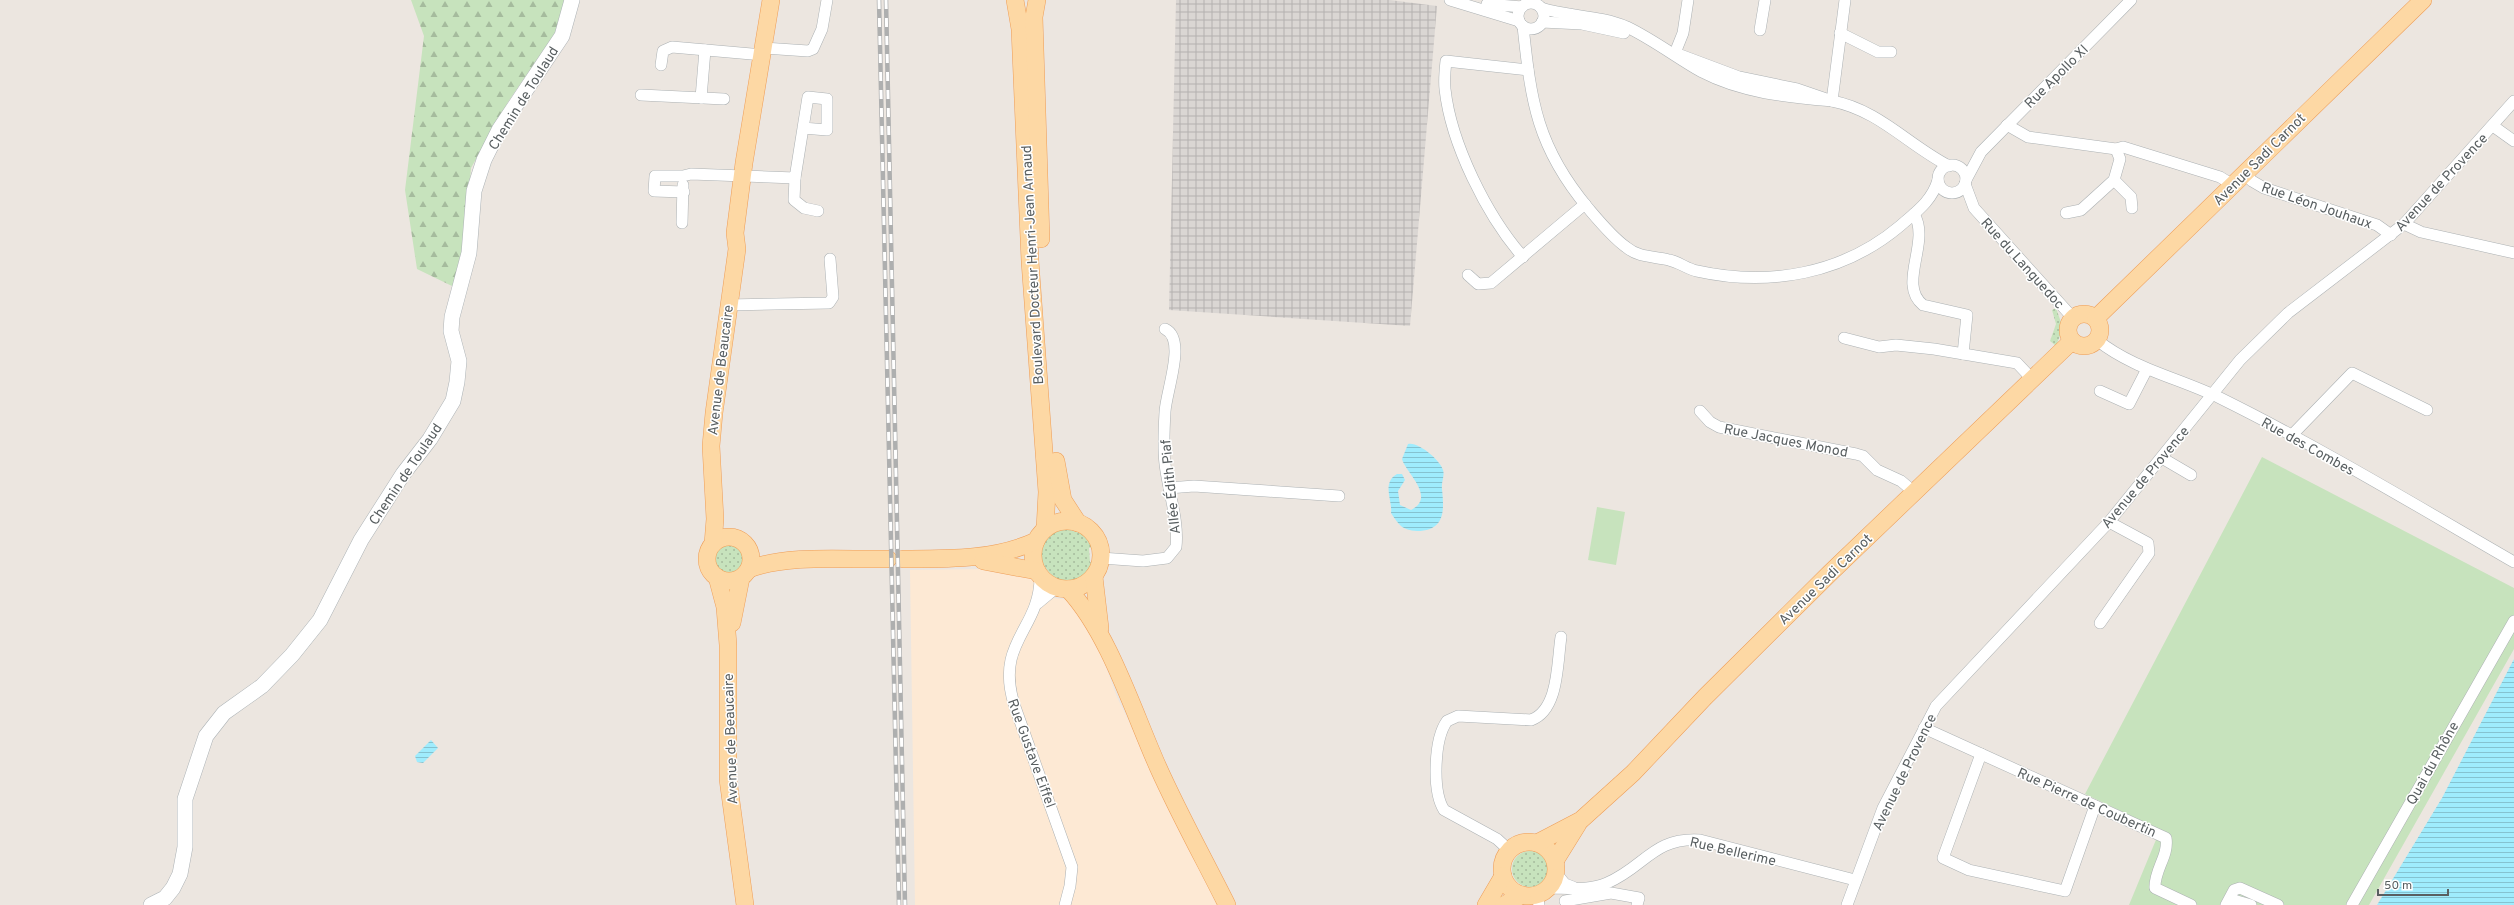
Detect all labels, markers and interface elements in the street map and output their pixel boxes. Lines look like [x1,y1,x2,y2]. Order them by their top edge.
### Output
street label: Rue Apollo XI [2022,42,2092,112]
street label: Chemin de Toulaud [486,44,563,154]
street label: Avenue Sadi Carnot [2210,110,2310,210]
street label: Avenue de Provence [2392,130,2492,236]
street label: Boulevard Docteur Henri-Jean Arnaud [1019,145,1048,385]
street label: Rue Léon Jouhaux [2259,180,2374,233]
street label: Rue du Languedoc [1977,215,2067,313]
street label: Avenue de Beaucaire [705,304,738,436]
street label: Rue des Combes [2258,415,2357,480]
street label: Chemin de Toulaud [366,421,447,529]
street label: Rue Jacques Monod [1722,421,1849,462]
street label: Avenue de Provence [2099,423,2194,532]
street label: Allée Édith Piaf [1157,438,1185,535]
street label: Avenue Sadi Carnot [1776,531,1876,629]
street label: Avenue de Beaucaire [721,673,742,805]
street label: Rue Gustave Eiffel [1003,697,1058,810]
street label: Avenue de Provence [1870,711,1941,834]
street label: Quai du Rhône [2403,719,2463,808]
street label: Rue Pierre de Coubertin [2014,765,2159,842]
street label: Rue Bellerime [1688,834,1778,871]
scale bar [2378,871,2448,897]
text: 50 m [2384,878,2412,894]

